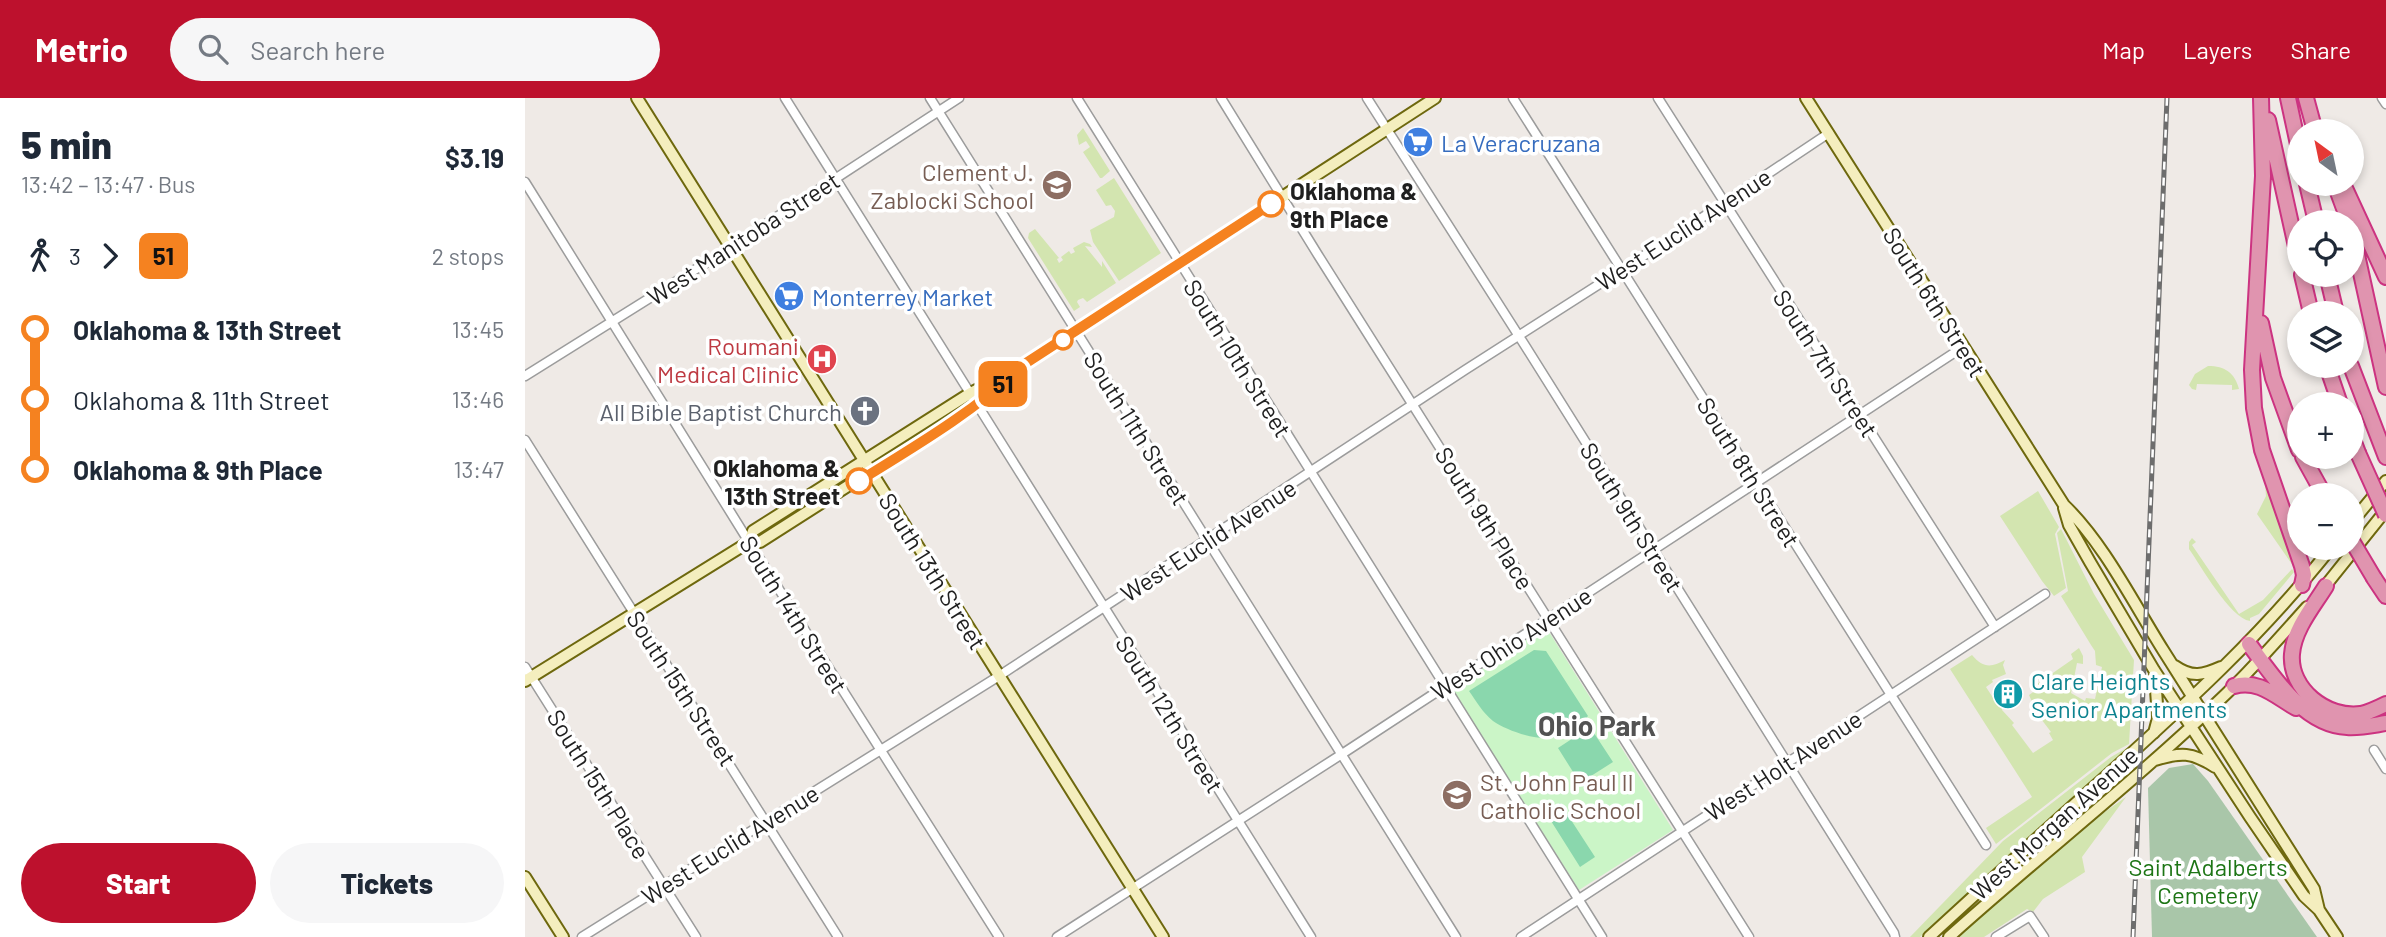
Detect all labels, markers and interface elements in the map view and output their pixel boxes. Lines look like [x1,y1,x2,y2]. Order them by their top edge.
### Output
search box [170,18,660,81]
text: Metrio [35,29,128,69]
icon: search [194,30,232,68]
text: Search here [250,34,385,65]
text: Map [2102,35,2145,64]
text: Layers [2183,35,2252,64]
text: Share [2290,35,2351,64]
north arrow [2287,119,2364,196]
map controls [2287,119,2364,560]
text: 5 min [21,121,112,167]
supermarket icon: La Veracruzana [1401,125,1435,159]
place label: La Veracruzana [1441,128,1601,157]
text: $3.19 [445,142,504,173]
place label: Clement J. Zablocki School [870,157,1034,214]
street label: West Euclid Avenue [1590,161,1776,297]
street label: West Manitoba Street [642,165,844,311]
school or university icon: Clement J. Zablocki School [1040,168,1074,202]
text: 13:42 – 13:47 · Bus [21,170,195,198]
place label: Oklahoma & 9th Place [1290,176,1417,233]
marker: Oklahoma & 9th Place [1258,191,1284,217]
button: locate [2287,210,2364,287]
street label: South 6th Street [1877,222,1993,382]
icon: walk [21,237,59,275]
icon: forward [91,237,129,275]
text: 51 [153,241,174,270]
text: 3 [69,242,81,270]
text: 2 stops [432,242,504,270]
street label: South 10th Street [1178,274,1298,442]
supermarket icon: Monterrey Market [772,279,806,313]
place label: Monterrey Market [812,282,993,311]
street label: South 7th Street [1768,284,1884,442]
button: layers [2287,301,2364,378]
text: Oklahoma & 13th Street [73,314,341,345]
text: 13:45 [452,315,504,343]
unlabelled marker [1053,330,1073,350]
place label: Roumani Medical Clinic [657,331,799,388]
hospital icon: Roumani Medical Clinic [805,342,839,376]
street label: South 11th Street [1078,346,1196,510]
line badge: 51 [972,361,1035,407]
text: 51 [992,369,1014,398]
text: Oklahoma & 11th Street [73,384,330,415]
text: 13:46 [452,385,504,413]
street label: South 8th Street [1691,392,1807,552]
button: + [2287,392,2364,469]
church icon: All Bible Baptist Church [848,394,882,428]
place label: All Bible Baptist Church [599,397,842,426]
street label: South 9th Street [1574,437,1690,597]
street label: South 9th Place [1430,441,1540,595]
place label: Oklahoma & 13th Street [713,453,840,510]
text: Oklahoma & 9th Place [73,454,323,485]
text: 13:47 [453,455,504,483]
marker: Oklahoma & 13th Street [846,468,872,494]
street label: West Euclid Avenue [1115,472,1301,608]
button: − [2287,483,2364,560]
street label: South 13th Street [873,487,993,655]
street label: South 14th Street [734,530,854,698]
street label: West Ohio Avenue [1425,580,1597,706]
street label: South 15th Street [621,605,743,771]
street label: South 12th Street [1110,630,1230,798]
place label: Clare Heights Senior Apartments [2031,666,2227,723]
building icon: Clare Heights Senior Apartments [1991,677,2025,711]
street label: West Holt Avenue [1699,703,1867,827]
street label: South 15th Place [541,704,657,864]
district label: Ohio Park [1538,708,1656,742]
street label: West Morgan Avenue [1964,740,2144,906]
place label: St. John Paul II Catholic School [1480,767,1641,824]
street label: West Euclid Avenue [636,778,824,910]
school or university icon: St. John Paul II Catholic School [1440,778,1474,812]
button: Start [21,843,256,923]
button: Tickets [270,843,504,923]
park label: Saint Adalberts Cemetery [2128,852,2288,909]

